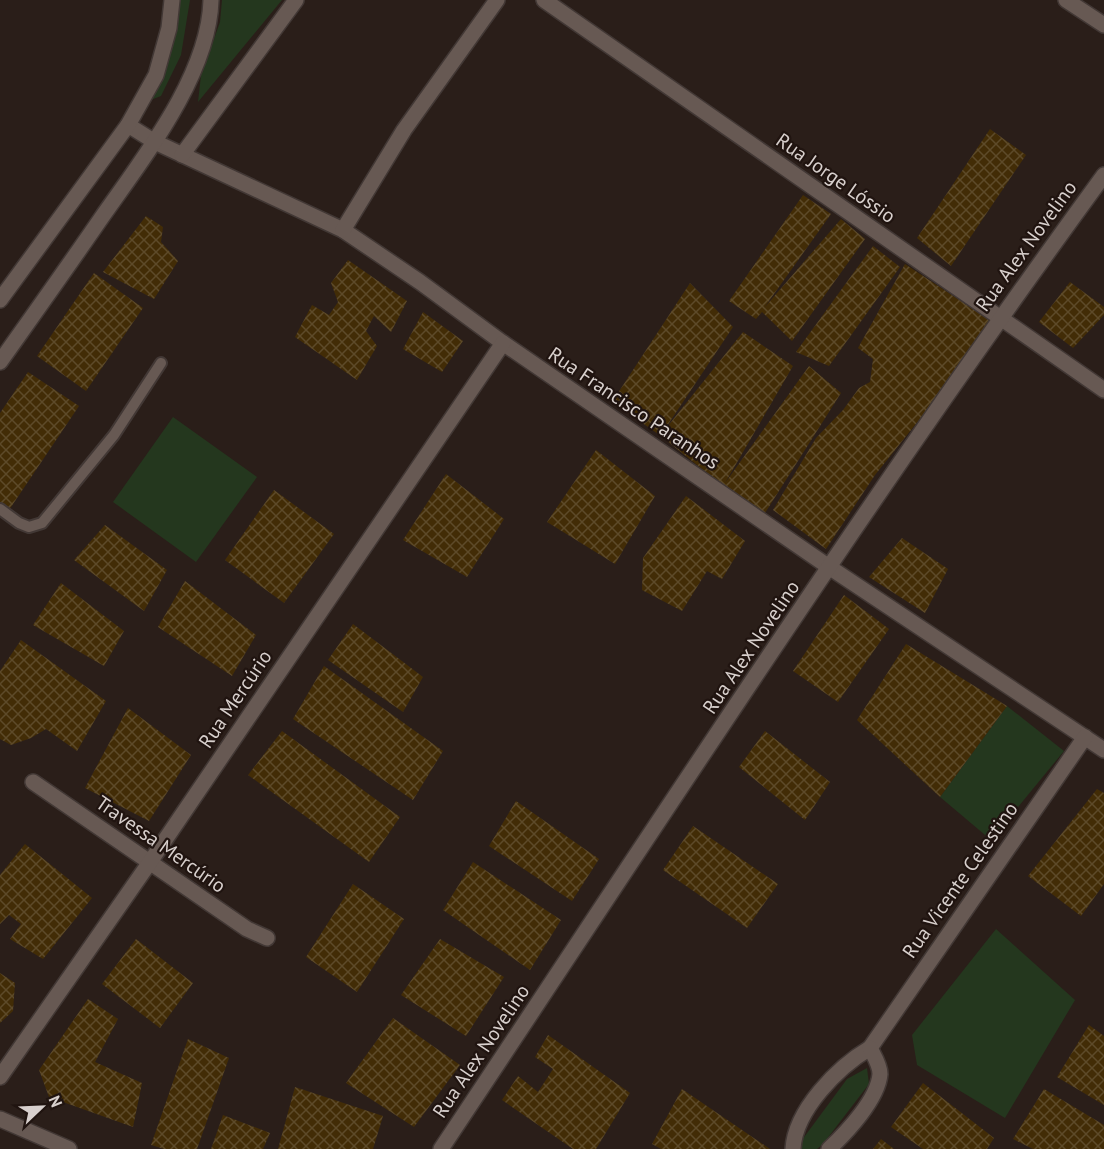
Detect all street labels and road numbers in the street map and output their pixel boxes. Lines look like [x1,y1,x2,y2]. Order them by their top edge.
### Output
street label: Rua Jorge Lóssio [771,127,901,229]
street label: Rua Alex Novelino [970,175,1082,317]
street label: Rua Francisco Paranhos [543,341,725,475]
street label: Rua Alex Novelino [697,575,805,719]
street label: Rua Mercúrio [193,645,277,753]
street label: Travessa Mercúrio [91,790,231,898]
street label: Rua Vicente Celestino [896,797,1024,963]
street label: Rua Alex Novelino [427,979,535,1123]

